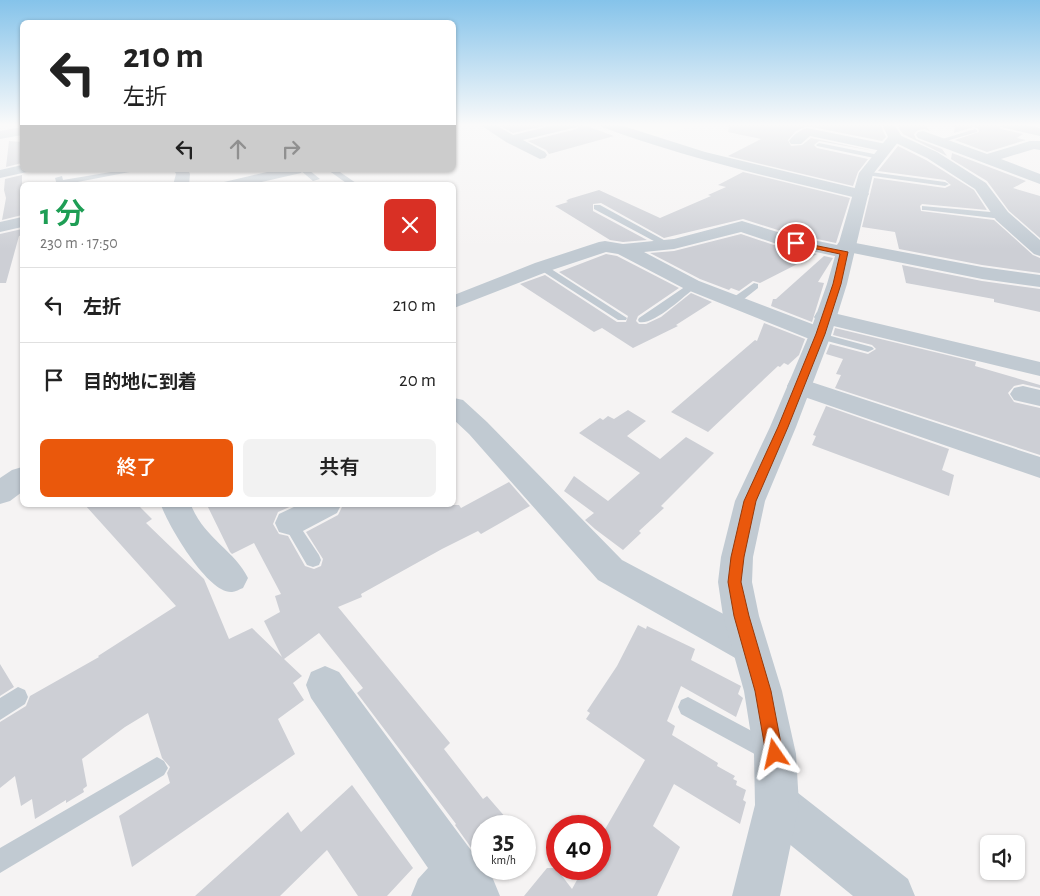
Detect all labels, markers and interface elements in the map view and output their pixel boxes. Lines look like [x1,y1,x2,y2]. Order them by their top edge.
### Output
text: 210 m [123,39,204,74]
icon: left [40,40,105,105]
text: 左折 [123,86,167,108]
icon: left [171,135,199,163]
icon: ahead [224,135,252,163]
icon: right [277,135,305,163]
button: close [384,199,436,251]
text: 1 分 [40,200,85,230]
pin [775,222,817,264]
icon: arrive [782,229,810,257]
text: 230 m · 17:50 [40,235,118,251]
icon: left [40,291,68,319]
text: 210 m [392,296,436,315]
text: 左折 [83,298,121,317]
icon: arrive [40,366,68,394]
text: 20 m [399,371,436,390]
text: 目的地に到着 [83,373,197,392]
button: 終了 [40,439,233,497]
button: 共有 [243,439,436,497]
position arrow [748,727,800,779]
speed limit sign: 40 [546,815,611,880]
text: 35 [493,829,514,854]
map controls [980,835,1025,880]
button: sound [980,835,1025,880]
text: km/h [491,854,516,866]

